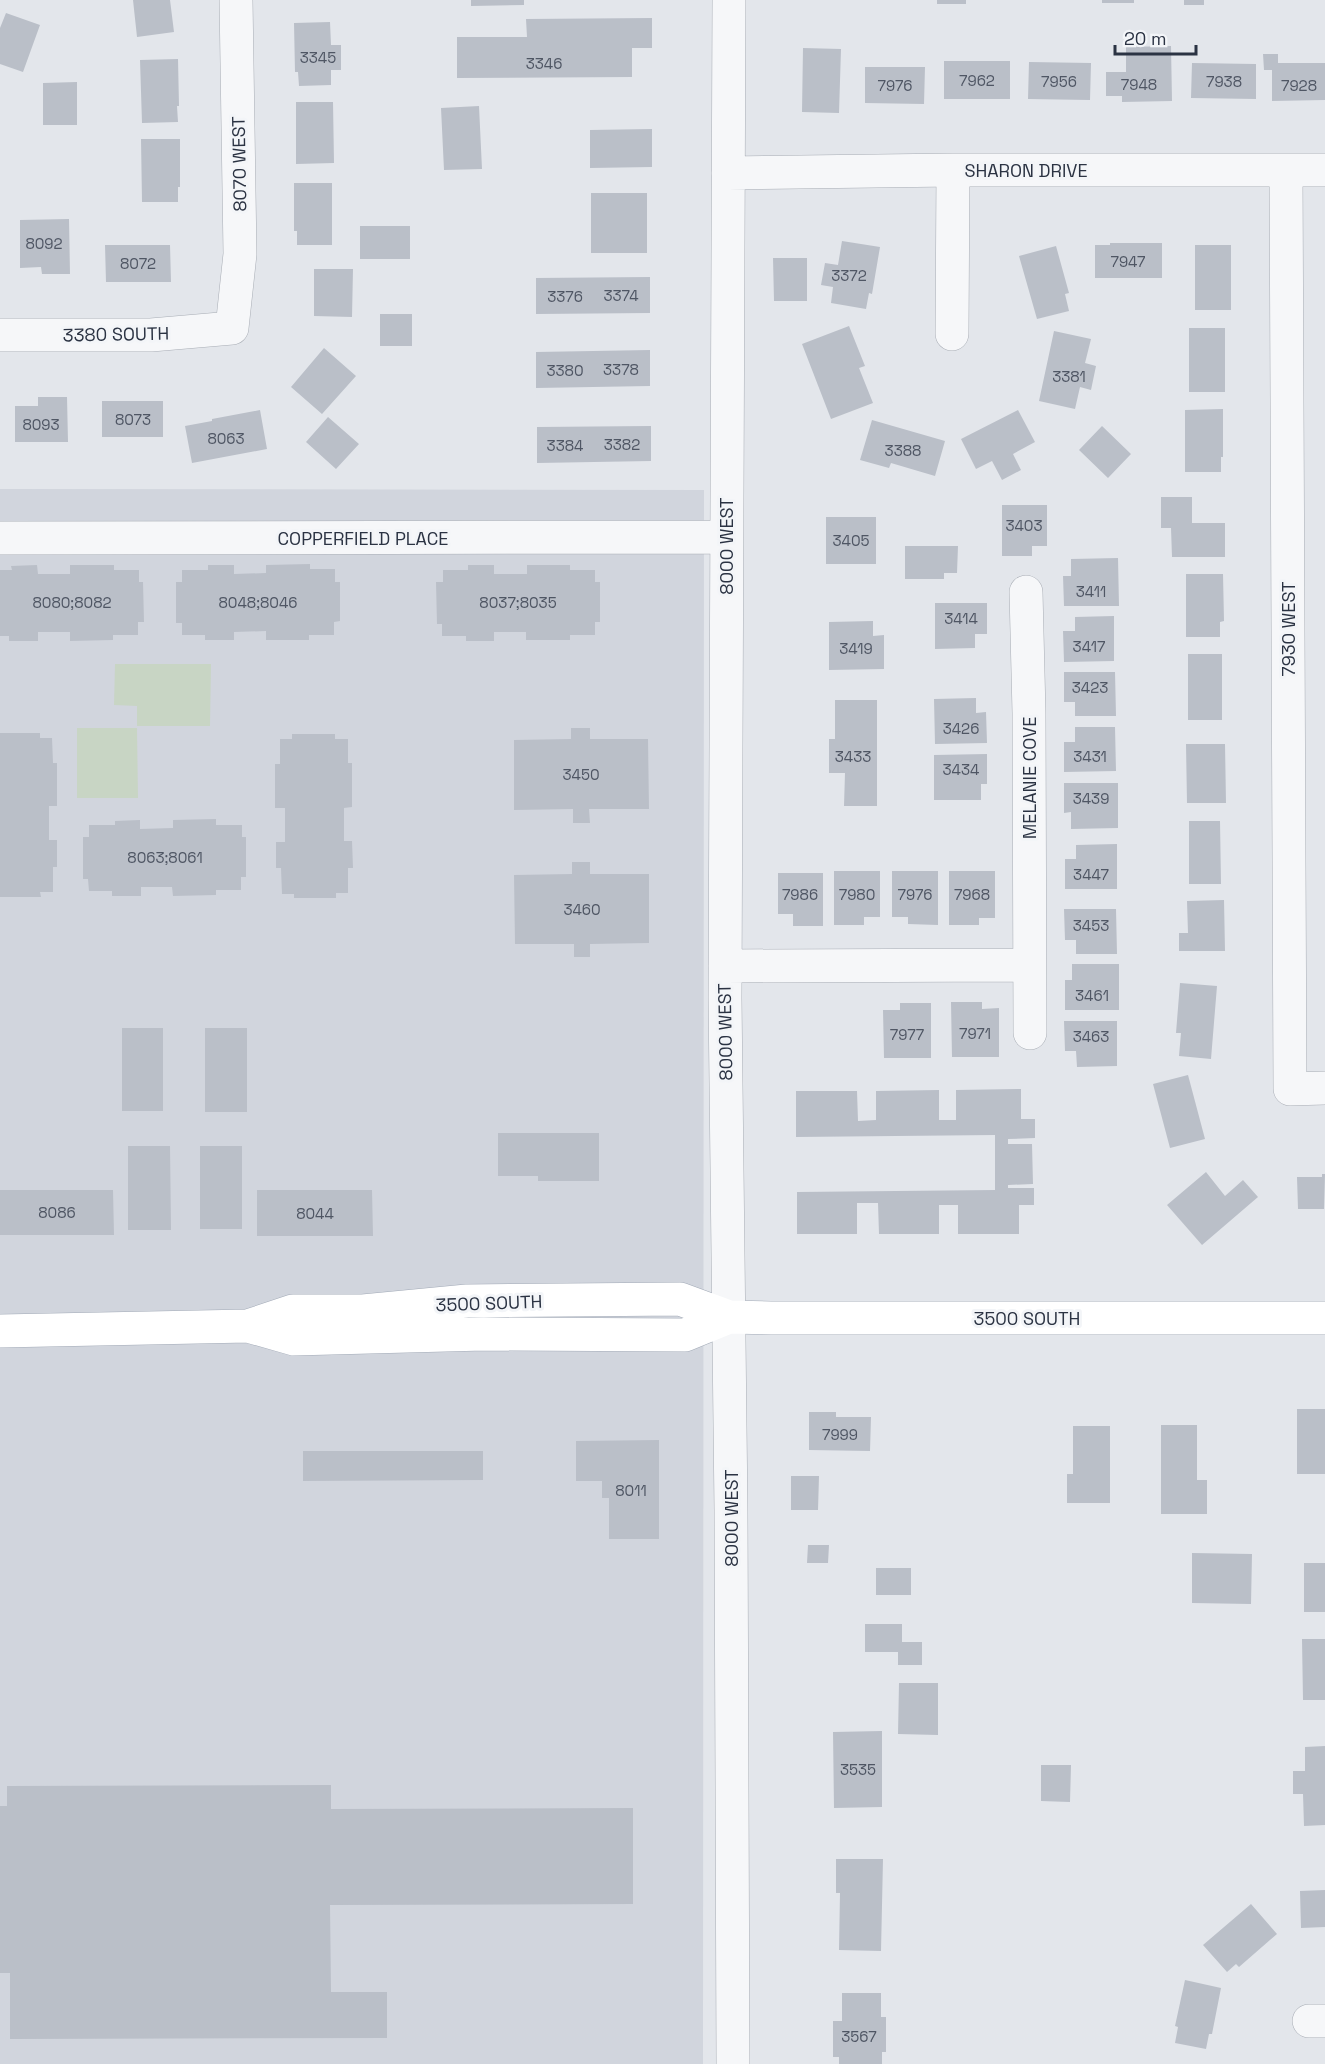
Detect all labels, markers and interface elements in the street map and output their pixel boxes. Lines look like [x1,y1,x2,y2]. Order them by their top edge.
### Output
scale bar [1115,18,1196,56]
text: 20 m [1124,27,1167,50]
house number: 3345 [300,48,336,67]
house number: 3346 [526,54,562,73]
house number: 7962 [959,71,995,90]
house number: 7956 [1041,72,1077,91]
house number: 7938 [1206,72,1242,91]
house number: 7948 [1121,75,1157,94]
house number: 7976 [878,76,912,95]
house number: 7928 [1281,76,1317,95]
street label: 8070 WEST [227,116,251,212]
street label: SHARON DRIVE [964,159,1088,182]
house number: 8092 [25,234,63,253]
house number: 7947 [1111,252,1145,271]
house number: 8072 [120,254,156,273]
house number: 3372 [831,266,867,285]
house number: 3374 [603,286,639,305]
house number: 3376 [547,287,583,306]
street label: 3380 SOUTH [63,322,169,346]
house number: 3378 [603,360,639,379]
house number: 3380 [546,361,584,380]
house number: 3381 [1052,367,1086,386]
house number: 8073 [115,410,151,429]
house number: 8093 [22,415,60,434]
house number: 8063 [207,429,245,448]
house number: 3382 [604,435,640,454]
house number: 3384 [547,436,583,455]
house number: 3388 [885,441,921,460]
street label: 8000 WEST [715,497,738,595]
house number: 3403 [1005,516,1043,535]
street label: COPPERFIELD PLACE [278,527,448,550]
house number: 3405 [832,531,870,550]
street label: 7930 WEST [1277,581,1300,677]
house number: 3411 [1076,582,1106,601]
house number: 8080;8082 [32,593,112,612]
house number: 8048;8046 [219,593,298,612]
house number: 8037;8035 [479,593,557,612]
house number: 3414 [944,609,978,628]
house number: 3417 [1073,637,1105,656]
house number: 3419 [839,639,873,658]
house number: 3423 [1072,678,1108,697]
street label: MELANIE COVE [1018,717,1041,839]
house number: 3426 [943,719,979,738]
house number: 3433 [835,747,871,766]
house number: 3431 [1073,747,1107,766]
house number: 3434 [943,760,979,779]
house number: 3450 [562,765,600,784]
house number: 3439 [1073,789,1109,808]
house number: 8063;8061 [127,848,203,867]
house number: 3447 [1073,865,1109,884]
house number: 7986 [782,885,818,904]
house number: 7980 [839,885,875,904]
house number: 7976 [898,885,932,904]
house number: 7968 [954,885,990,904]
house number: 3460 [563,900,601,919]
house number: 3453 [1073,916,1109,935]
street label: 8000 WEST [713,983,737,1081]
house number: 3461 [1075,986,1109,1005]
house number: 7971 [959,1024,991,1043]
house number: 7977 [890,1025,924,1044]
house number: 3463 [1073,1027,1109,1046]
house number: 8086 [38,1203,76,1222]
house number: 8044 [296,1204,334,1223]
street label: 3500 SOUTH [435,1290,543,1316]
street label: 3500 SOUTH [974,1307,1080,1330]
house number: 7999 [822,1425,858,1444]
street label: 8000 WEST [720,1469,743,1567]
house number: 8011 [615,1481,647,1500]
house number: 3535 [840,1760,876,1779]
house number: 3567 [841,2027,877,2046]

